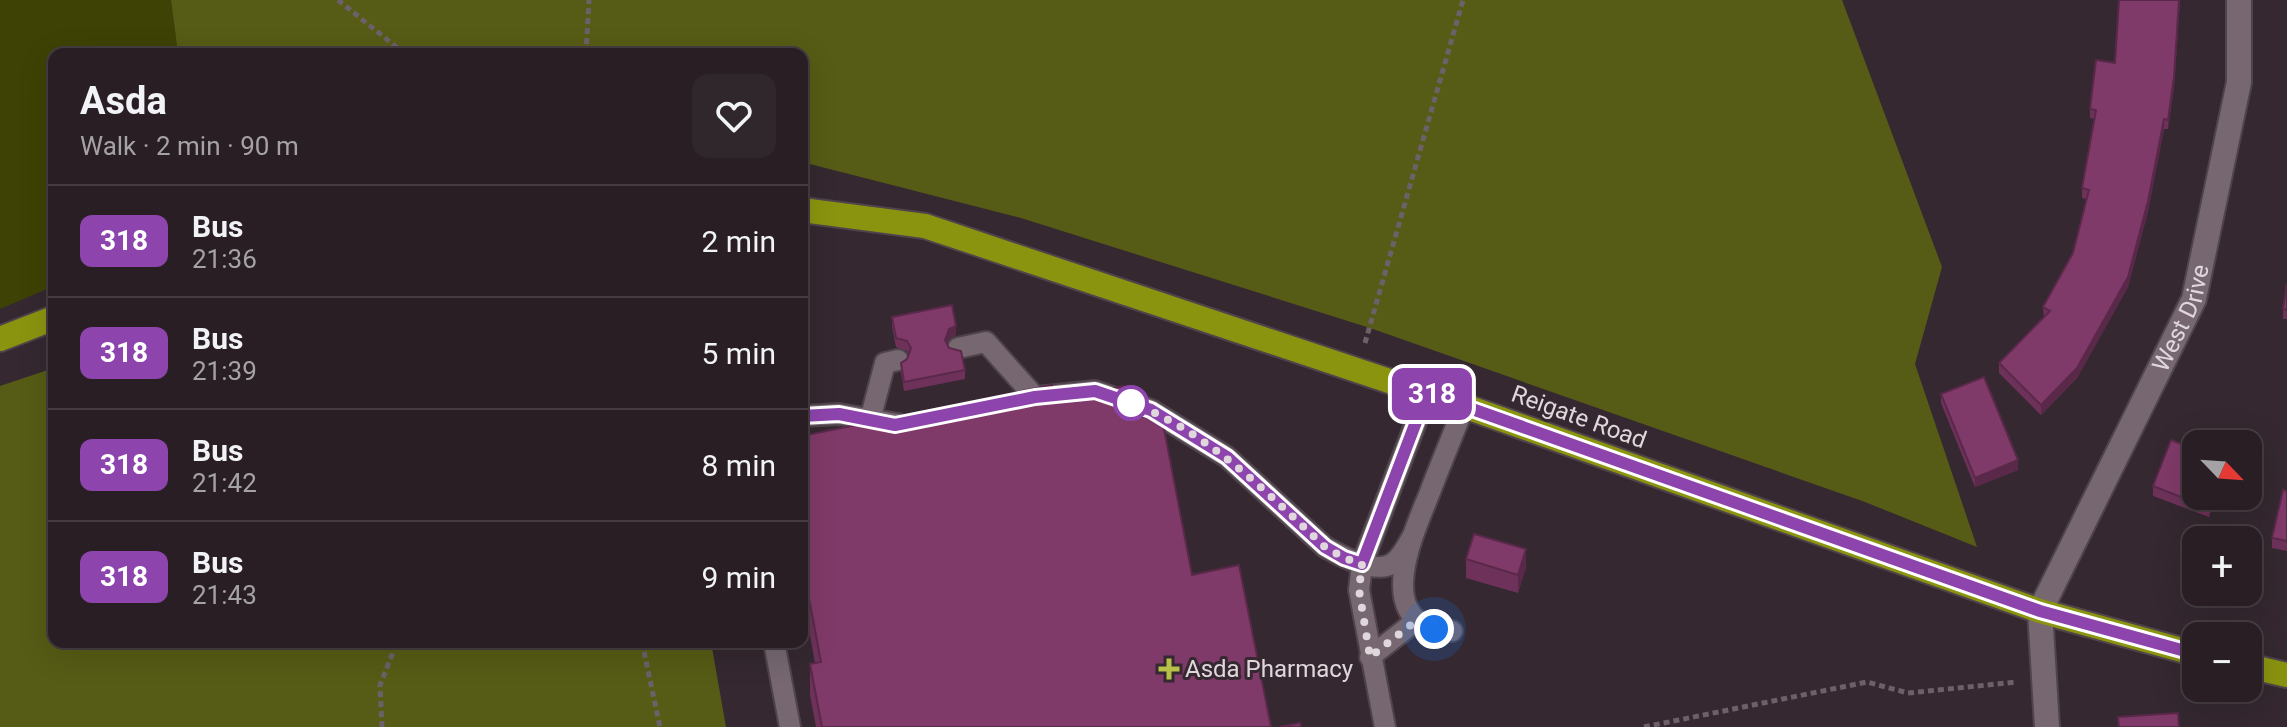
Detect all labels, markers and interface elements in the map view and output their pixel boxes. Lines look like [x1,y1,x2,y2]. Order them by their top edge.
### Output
button: heart [692,74,776,158]
text: Asda [80,79,167,123]
text: Walk · 2 min · 90 m [80,131,299,161]
text: Bus [192,209,243,244]
text: 318 [100,224,148,257]
text: 2 min [702,224,776,259]
text: 21:36 [192,244,257,274]
street label: West Drive [2146,262,2215,376]
text: Bus [192,321,243,356]
text: 318 [100,336,148,369]
text: 5 min [702,336,776,371]
text: 21:39 [192,356,257,386]
line badge: 318 [1386,368,1478,420]
text: 318 [1408,377,1456,410]
street label: Reigate Road [1508,380,1650,454]
unlabelled marker [1114,386,1148,420]
north arrow [2182,430,2262,510]
map controls [2182,430,2262,702]
text: Bus [192,433,243,468]
text: 318 [100,448,148,481]
text: 8 min [702,448,776,483]
text: 21:42 [192,468,257,498]
button: + [2182,526,2262,606]
text: Bus [192,545,243,580]
text: 318 [100,560,148,593]
text: 9 min [702,560,776,595]
text: 21:43 [192,580,257,610]
your location [1414,609,1454,649]
button: − [2182,622,2262,702]
place label: Asda Pharmacy [1185,655,1354,683]
marker: Asda Pharmacy [1160,660,1178,678]

